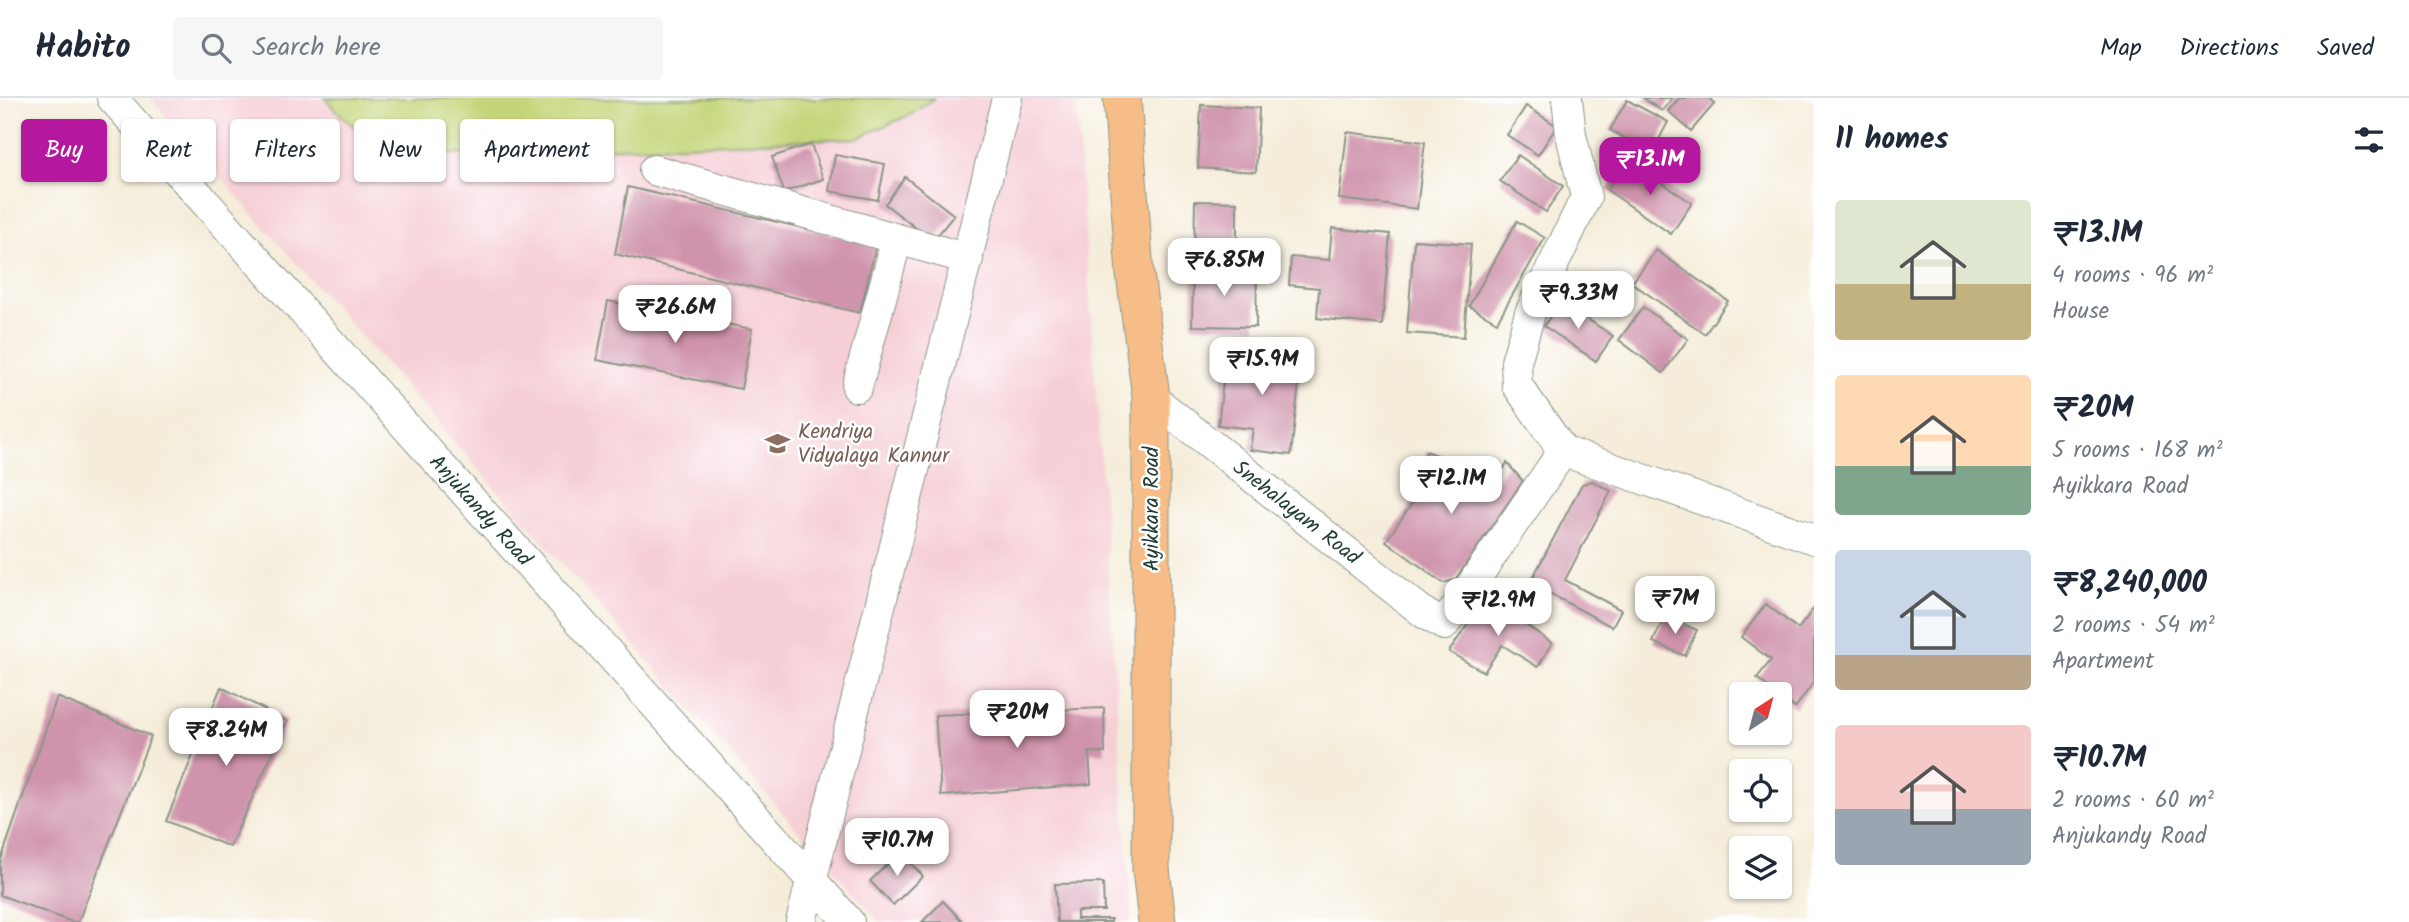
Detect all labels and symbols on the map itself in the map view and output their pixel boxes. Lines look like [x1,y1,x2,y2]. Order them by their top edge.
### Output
pin: ₹13.1M [1593,138,1707,197]
pin: ₹6.85M [1167,238,1281,298]
pin: ₹9.33M [1521,272,1635,331]
pin: ₹26.6M [618,286,732,345]
pin: ₹15.9M [1205,338,1319,397]
place label: Kendriya Vidyalaya Kannur [798,416,950,473]
school or university icon: Kendriya Vidyalaya Kannur [764,429,792,457]
street label: Ayikkara Road [1136,446,1169,571]
street label: Anjukandy Road [420,448,540,575]
street label: Snehalayam Road [1225,453,1368,574]
pin: ₹12.1M [1394,456,1508,516]
pin: ₹7M [1641,576,1709,636]
pin: ₹12.9M [1441,578,1555,638]
north arrow [1729,682,1792,746]
pin: ₹20M [976,690,1058,750]
pin: ₹8.24M [169,708,283,768]
pin: ₹10.7M [840,818,954,878]

